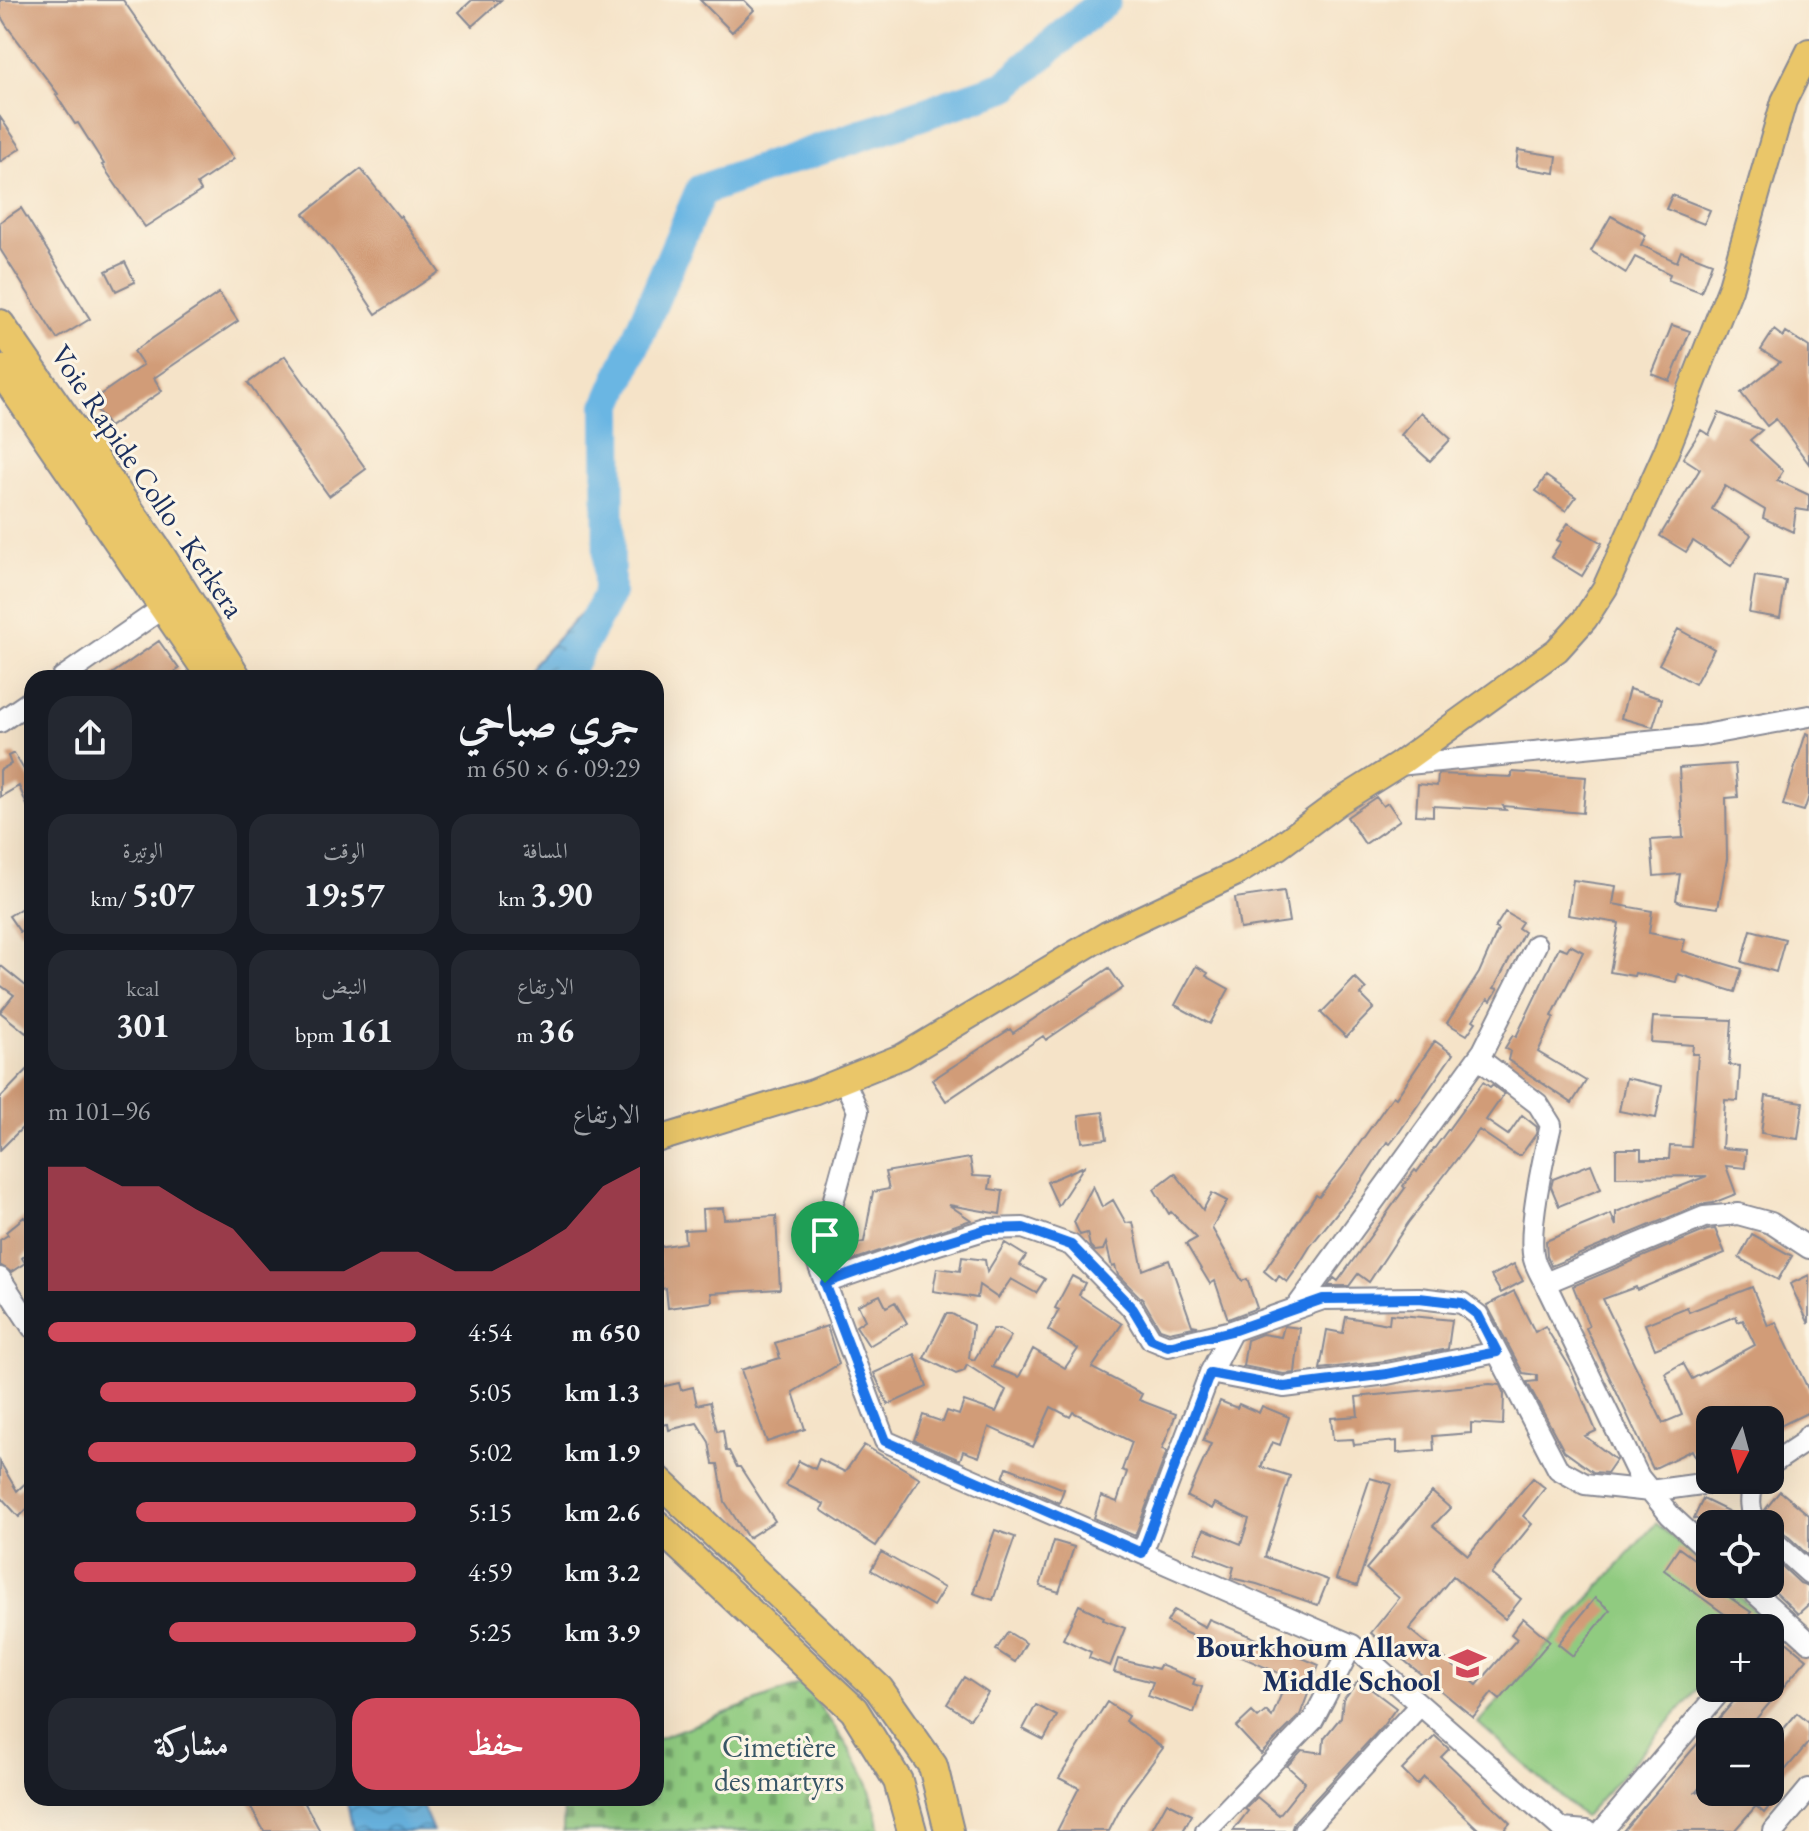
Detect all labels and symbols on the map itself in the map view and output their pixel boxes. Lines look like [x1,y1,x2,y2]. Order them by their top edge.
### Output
street label: Voie Rapide Collo - Kerkera [42,337,254,625]
pin [791,1201,859,1283]
north arrow [1696,1406,1784,1494]
place label: Bourkhoum Allawa Middle School [1196,1627,1442,1700]
school or university icon: Bourkhoum Allawa Middle School [1448,1644,1486,1682]
park label: Cimetière des martyrs [714,1727,844,1800]

